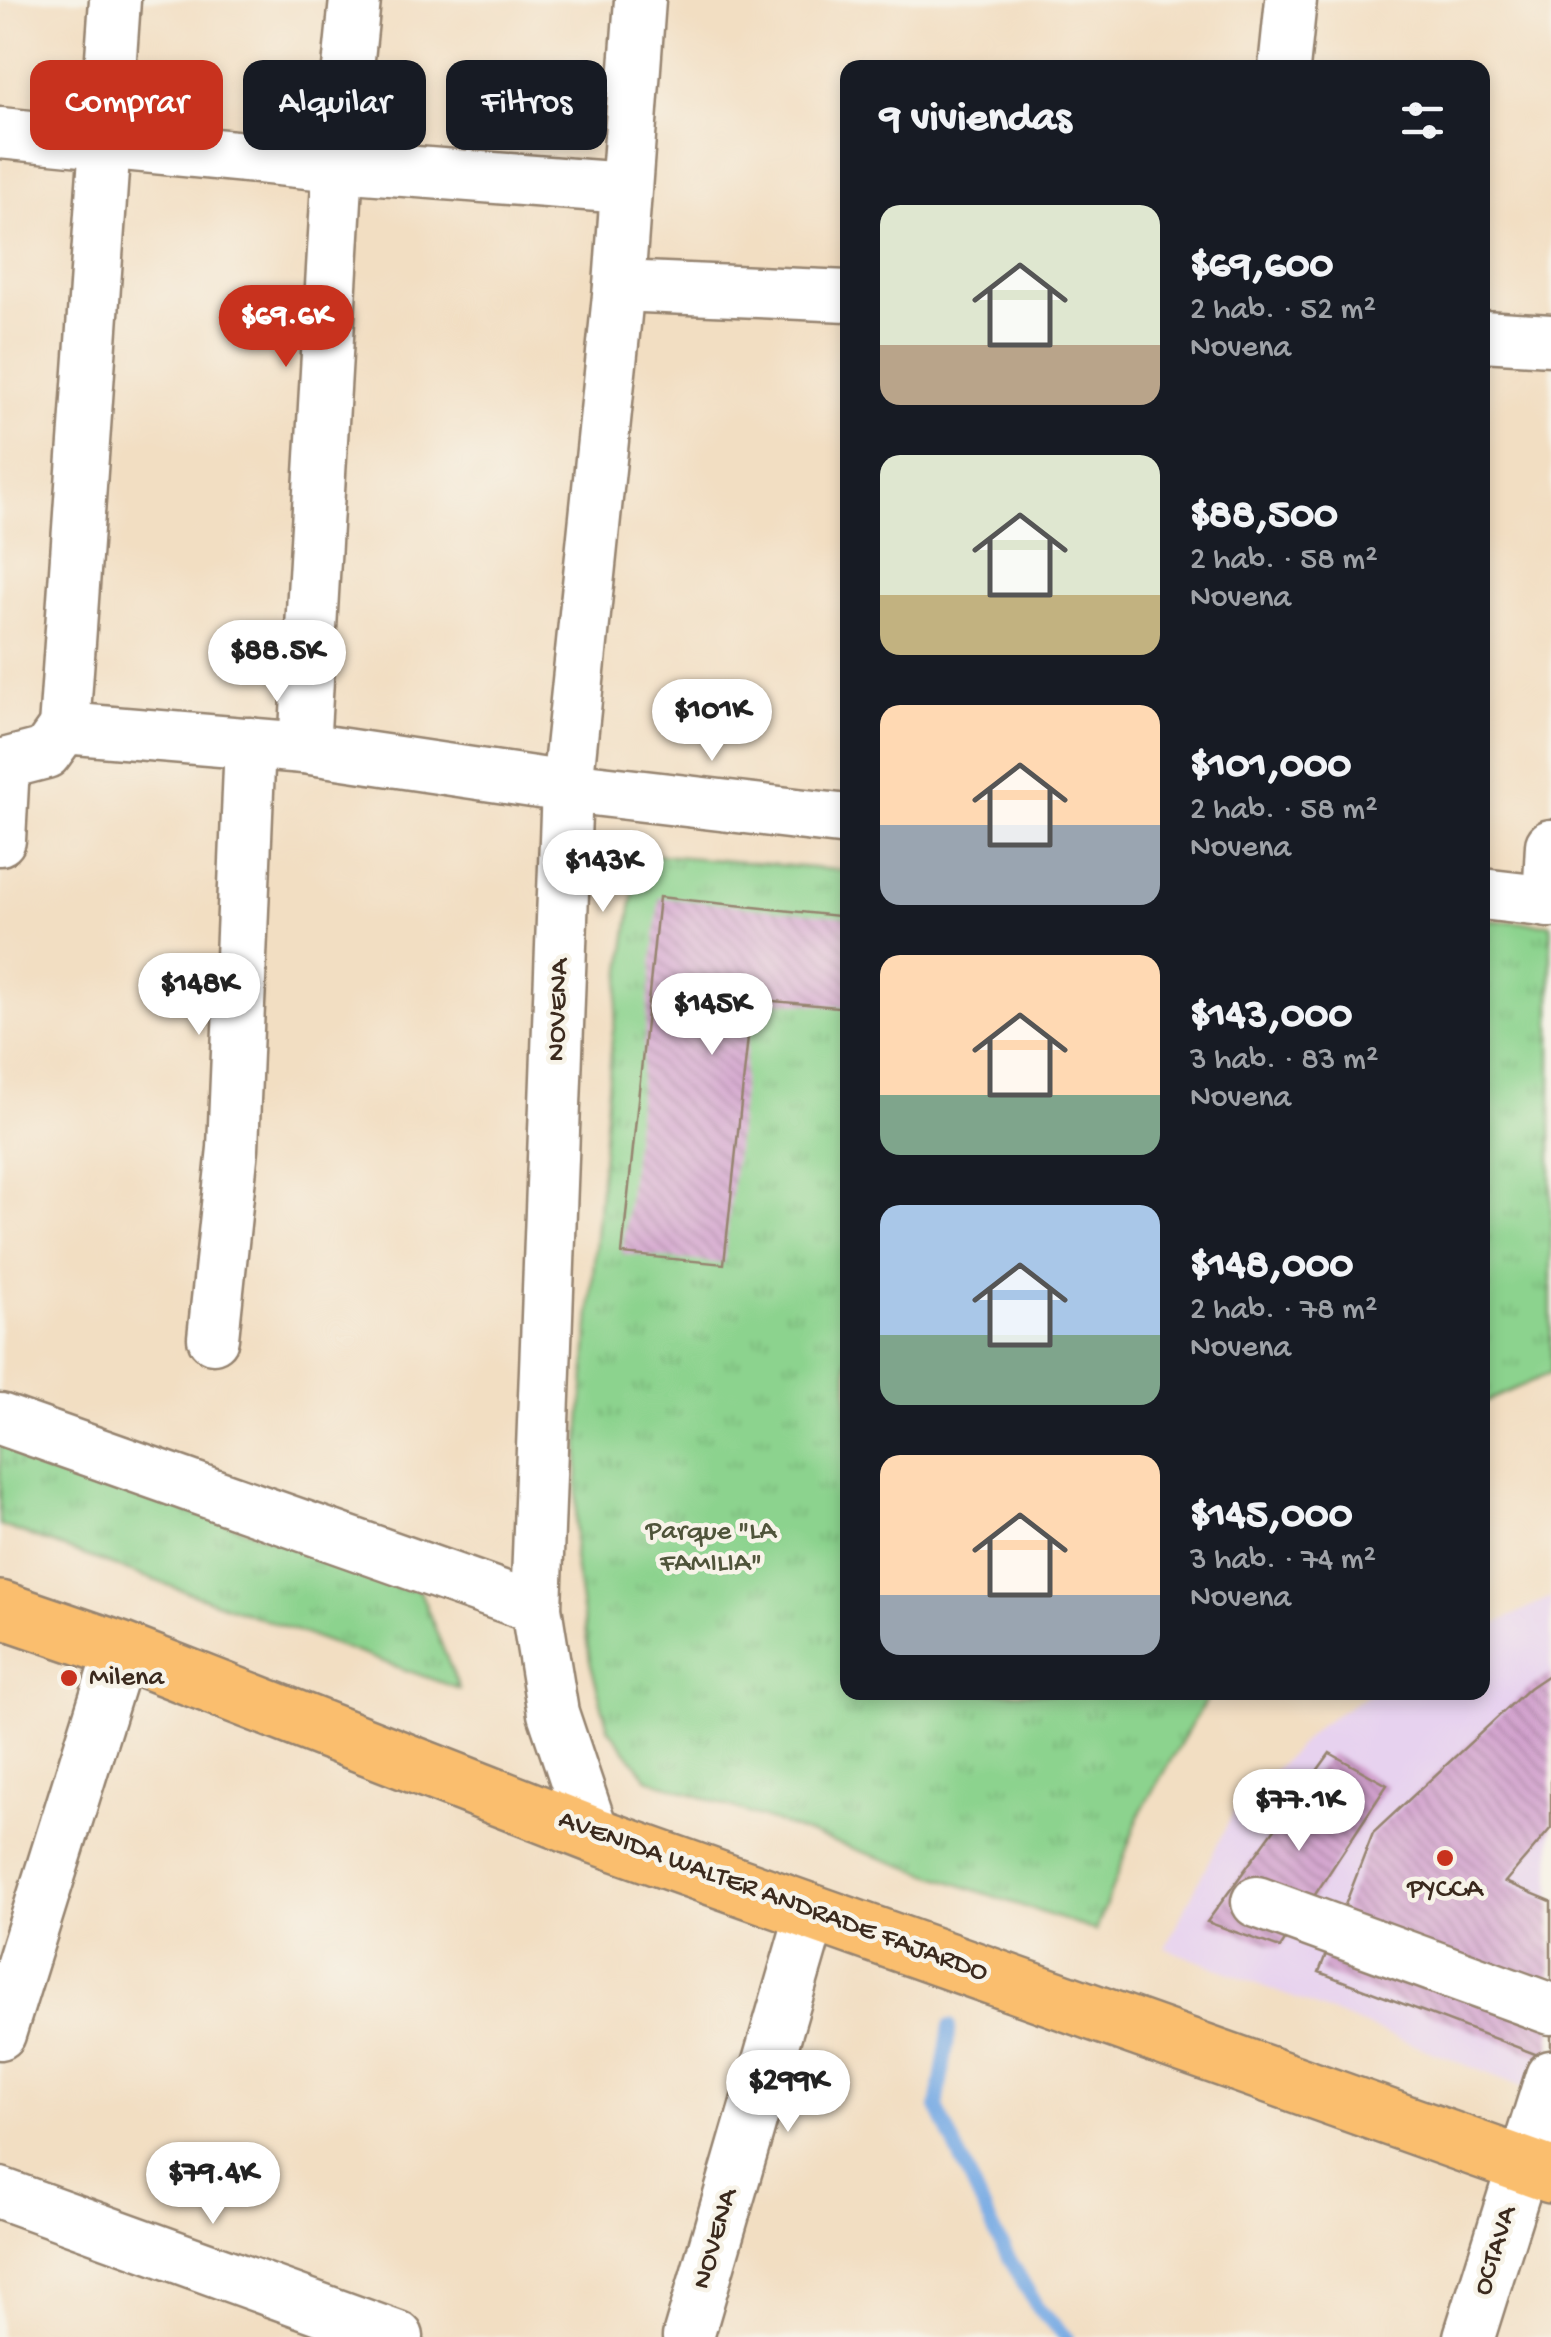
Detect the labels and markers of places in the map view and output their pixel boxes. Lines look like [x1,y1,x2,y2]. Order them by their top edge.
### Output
pin: $69.6K [205,285,367,370]
pin: $88.5K [196,620,358,705]
pin: $101K [642,679,782,764]
pin: $143K [533,830,673,915]
pin: $148K [129,953,269,1038]
pin: $145K [642,973,782,1058]
place label: Milena [89,1662,165,1695]
marker: Milena [58,1667,80,1689]
pin: $77.1K [1218,1769,1380,1854]
marker: PYCCA [1434,1847,1456,1869]
place label: PYCCA [1406,1874,1484,1907]
pin: $299K [718,2050,858,2135]
pin: $79.4K [132,2142,294,2227]

